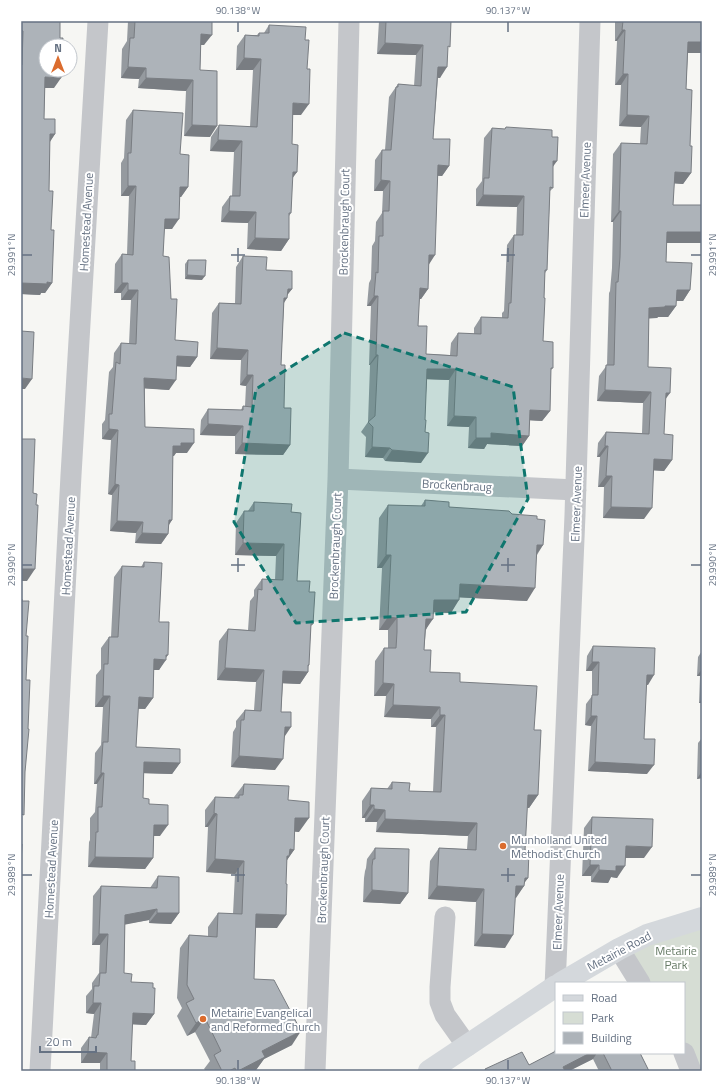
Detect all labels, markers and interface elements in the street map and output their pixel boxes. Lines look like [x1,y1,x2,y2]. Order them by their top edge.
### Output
text: 90.138°W [216,3,260,18]
text: 90.137°W [486,3,530,18]
north arrow [38,38,78,78]
text: N [54,40,62,56]
street label: Elmeer Avenue [574,142,596,218]
street label: Brockenbraugh Court [334,168,354,275]
street label: Homestead Avenue [74,172,98,272]
text: 29.991°N [4,234,19,276]
text: 29.991°N [705,234,720,276]
street label: Elmeer Avenue [565,466,587,542]
street label: Brockenbraug [421,474,493,496]
street label: Brockenbraugh Court [324,492,346,600]
street label: Homestead Avenue [56,496,80,596]
text: 29.990°N [4,544,19,586]
text: 29.990°N [705,544,720,586]
street label: Brockenbraugh Court [312,816,334,924]
street label: Homestead Avenue [39,819,63,919]
place label: Munholland United Methodist Church [511,830,607,863]
marker: Munholland United Methodist Church [498,841,508,851]
text: 29.989°N [4,854,19,896]
text: 29.989°N [705,854,720,896]
street label: Elmeer Avenue [547,874,569,950]
street label: Metairie Road [583,926,655,976]
park label: Metairie Park [655,941,697,974]
legend [555,982,685,1054]
text: Road [591,988,617,1007]
place label: Metairie Evangelical and Reformed Church [211,1003,320,1036]
text: Park [591,1008,614,1027]
marker: Metairie Evangelical and Reformed Church [198,1014,208,1024]
scale bar [40,1028,96,1054]
text: Building [591,1028,632,1047]
text: 20 m [46,1032,72,1051]
text: 90.138°W [216,1073,260,1088]
text: 90.137°W [486,1073,530,1088]

